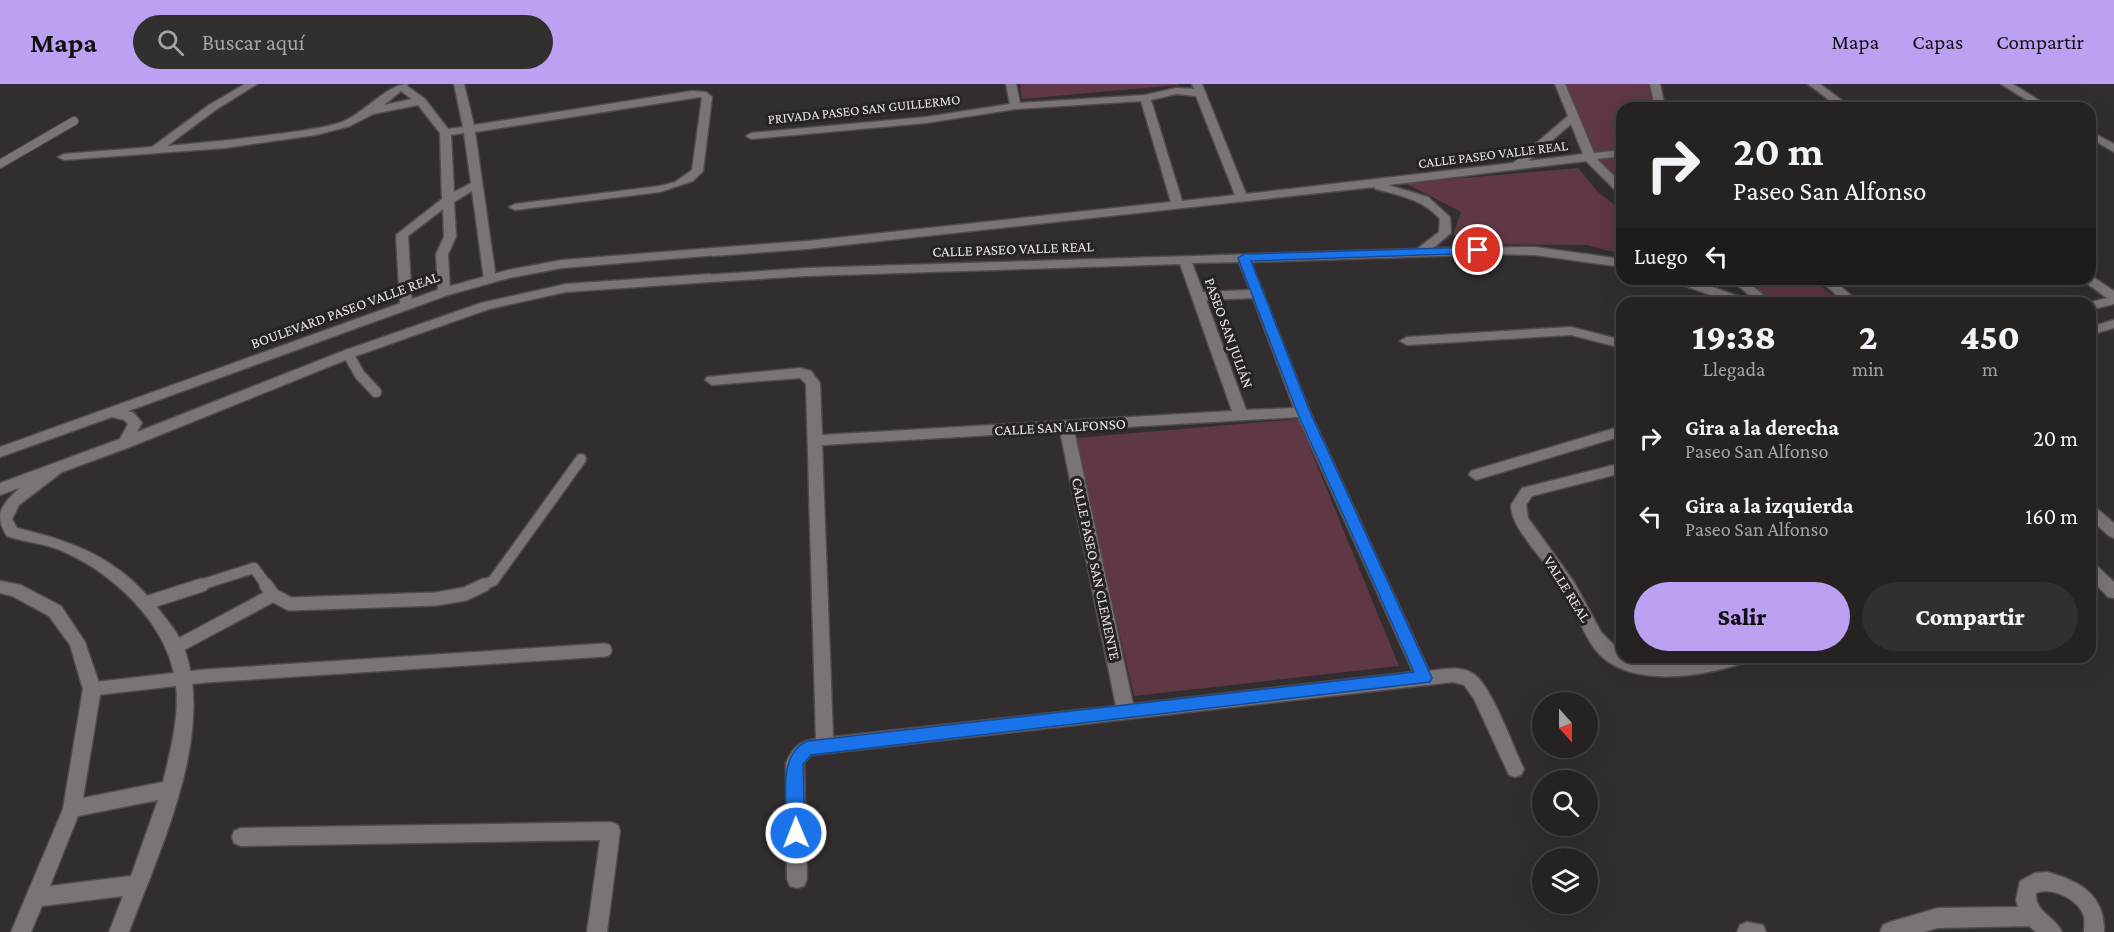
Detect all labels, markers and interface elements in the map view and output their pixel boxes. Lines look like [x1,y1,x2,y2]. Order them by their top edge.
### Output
search box [133,15,553,69]
icon: search [154,26,187,59]
text: Mapa [30,27,97,58]
text: Buscar aquí [202,30,305,55]
text: Mapa [1831,30,1879,54]
text: Capas [1912,30,1963,54]
text: Compartir [1996,30,2084,54]
street label: PRIVADA PASEO SAN GUILLERMO [767,91,961,127]
icon: right [1634,126,1712,204]
text: 20 m [1733,127,1824,174]
street label: CALLE PASEO VALLE REAL [1417,137,1569,171]
text: Paseo San Alfonso [1733,176,1926,206]
pin [1452,224,1503,275]
icon: arrive [1461,233,1494,266]
street label: CALLE PASEO VALLE REAL [932,238,1094,260]
icon: left [1700,240,1733,273]
text: Luego [1634,244,1688,269]
street label: BOULEVARD PASEO VALLE REAL [249,268,442,352]
street label: PASEO SAN JULIÁN [1201,276,1256,391]
text: 19:38 [1692,317,1776,357]
text: 2 [1859,317,1878,357]
text: 450 [1960,317,2020,357]
text: Llegada [1703,358,1765,380]
text: min [1852,358,1884,380]
text: m [1982,358,1998,380]
text: Gira a la derecha [1685,415,1839,440]
street label: CALLE SAN ALFONSO [994,416,1126,438]
icon: right [1634,422,1667,455]
text: 20 m [2033,426,2078,451]
text: Paseo San Alfonso [1685,440,1828,462]
street label: CALLE PASEO SAN CLEMENTE [1069,476,1123,662]
text: Gira a la izquierda [1685,493,1854,518]
icon: left [1634,500,1667,533]
text: 160 m [2025,504,2078,529]
text: Paseo San Alfonso [1685,518,1828,540]
street label: VALLE REAL [1540,553,1594,625]
button: Salir [1634,582,1850,651]
button: Compartir [1862,582,2078,651]
north arrow [1532,692,1598,758]
map controls [1532,692,1598,914]
button: search [1532,770,1598,836]
position arrow [764,801,828,865]
button: layers [1532,848,1598,914]

